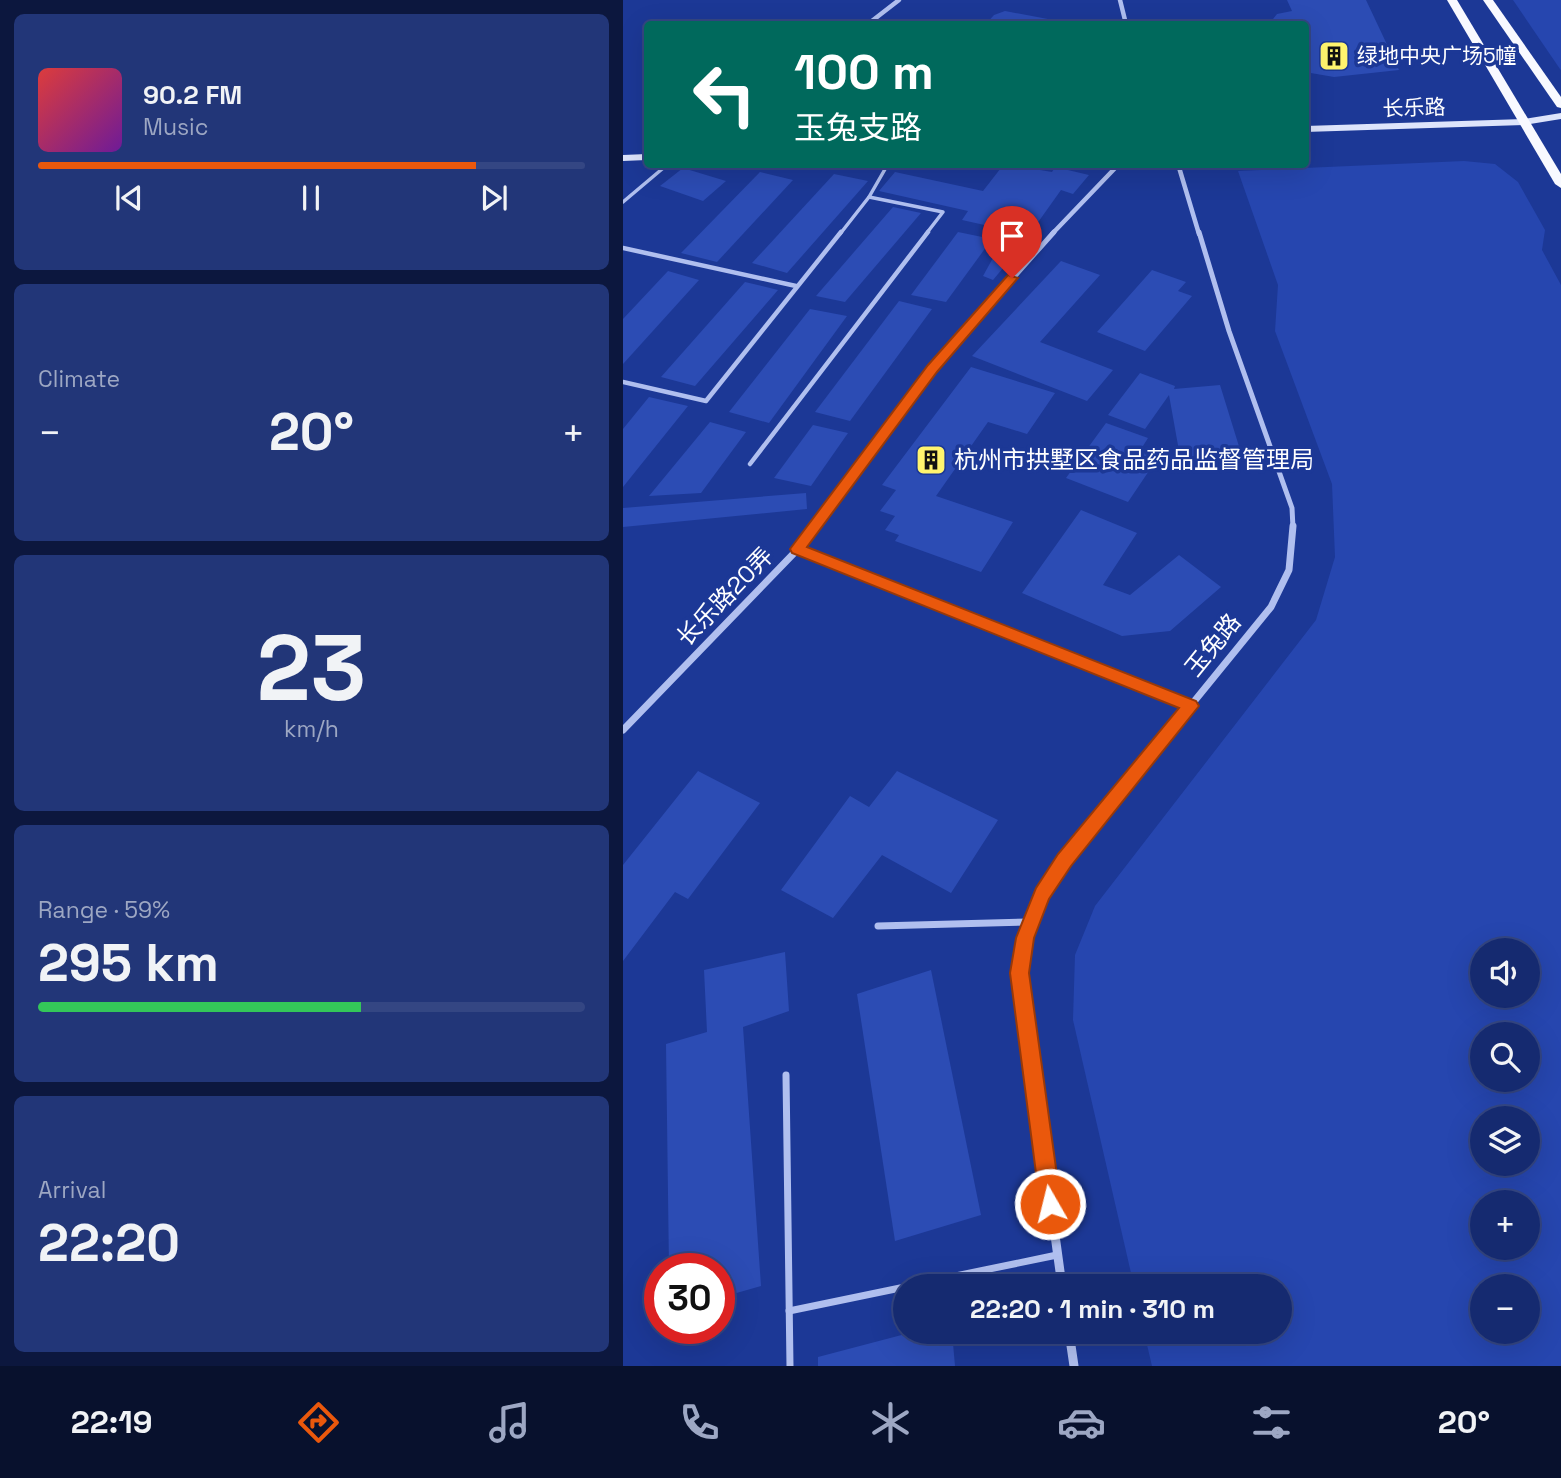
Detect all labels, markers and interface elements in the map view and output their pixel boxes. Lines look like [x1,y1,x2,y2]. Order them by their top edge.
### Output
building icon: 绿地中央广场5幢 [1317,39,1351,73]
text: 100 m [794,41,934,103]
place label: 绿地中央广场5幢 [1357,42,1517,69]
icon: left [679,49,770,140]
text: 90.2 FM [143,78,242,112]
street label: 长乐路 [1382,93,1446,122]
text: 玉兔支路 [794,108,922,148]
text: Music [143,112,208,142]
icon: previous [110,179,148,217]
icon: pause [292,179,330,217]
icon: next [475,179,513,217]
pin [982,206,1042,278]
icon: arrive [993,217,1031,255]
text: Climate [38,364,120,394]
text: 20° [269,399,354,465]
text: − [38,409,62,457]
text: + [561,409,585,457]
building icon: 杭州市拱墅区食品药品监督管理局 [914,443,948,477]
place label: 杭州市拱墅区食品药品监督管理局 [954,444,1314,475]
street label: 长乐路20弄 [670,541,780,653]
street label: 玉兔路 [1178,607,1247,682]
text: 23 [257,610,366,727]
text: km/h [284,714,339,744]
text: Range · 59% [38,895,170,925]
text: 295 km [38,930,219,996]
map controls [1470,938,1540,1344]
button: sound [1470,938,1540,1008]
button: search [1470,1022,1540,1092]
button: layers [1470,1106,1540,1176]
position arrow [1013,1167,1087,1241]
text: Arrival [38,1175,106,1205]
button: + [1470,1190,1540,1260]
text: 22:20 [38,1210,180,1276]
speed limit sign: 30 [644,1253,735,1344]
button: − [1470,1274,1540,1344]
text: 22:20 · 1 min · 310 m [970,1292,1215,1326]
icon: directions [294,1398,343,1447]
icon: music [485,1398,534,1447]
icon: phone [675,1398,724,1447]
icon: climate [866,1398,915,1447]
icon: car [1057,1398,1106,1447]
icon: filters [1247,1398,1296,1447]
text: 22:19 [71,1402,153,1442]
text: 20° [1438,1402,1490,1442]

